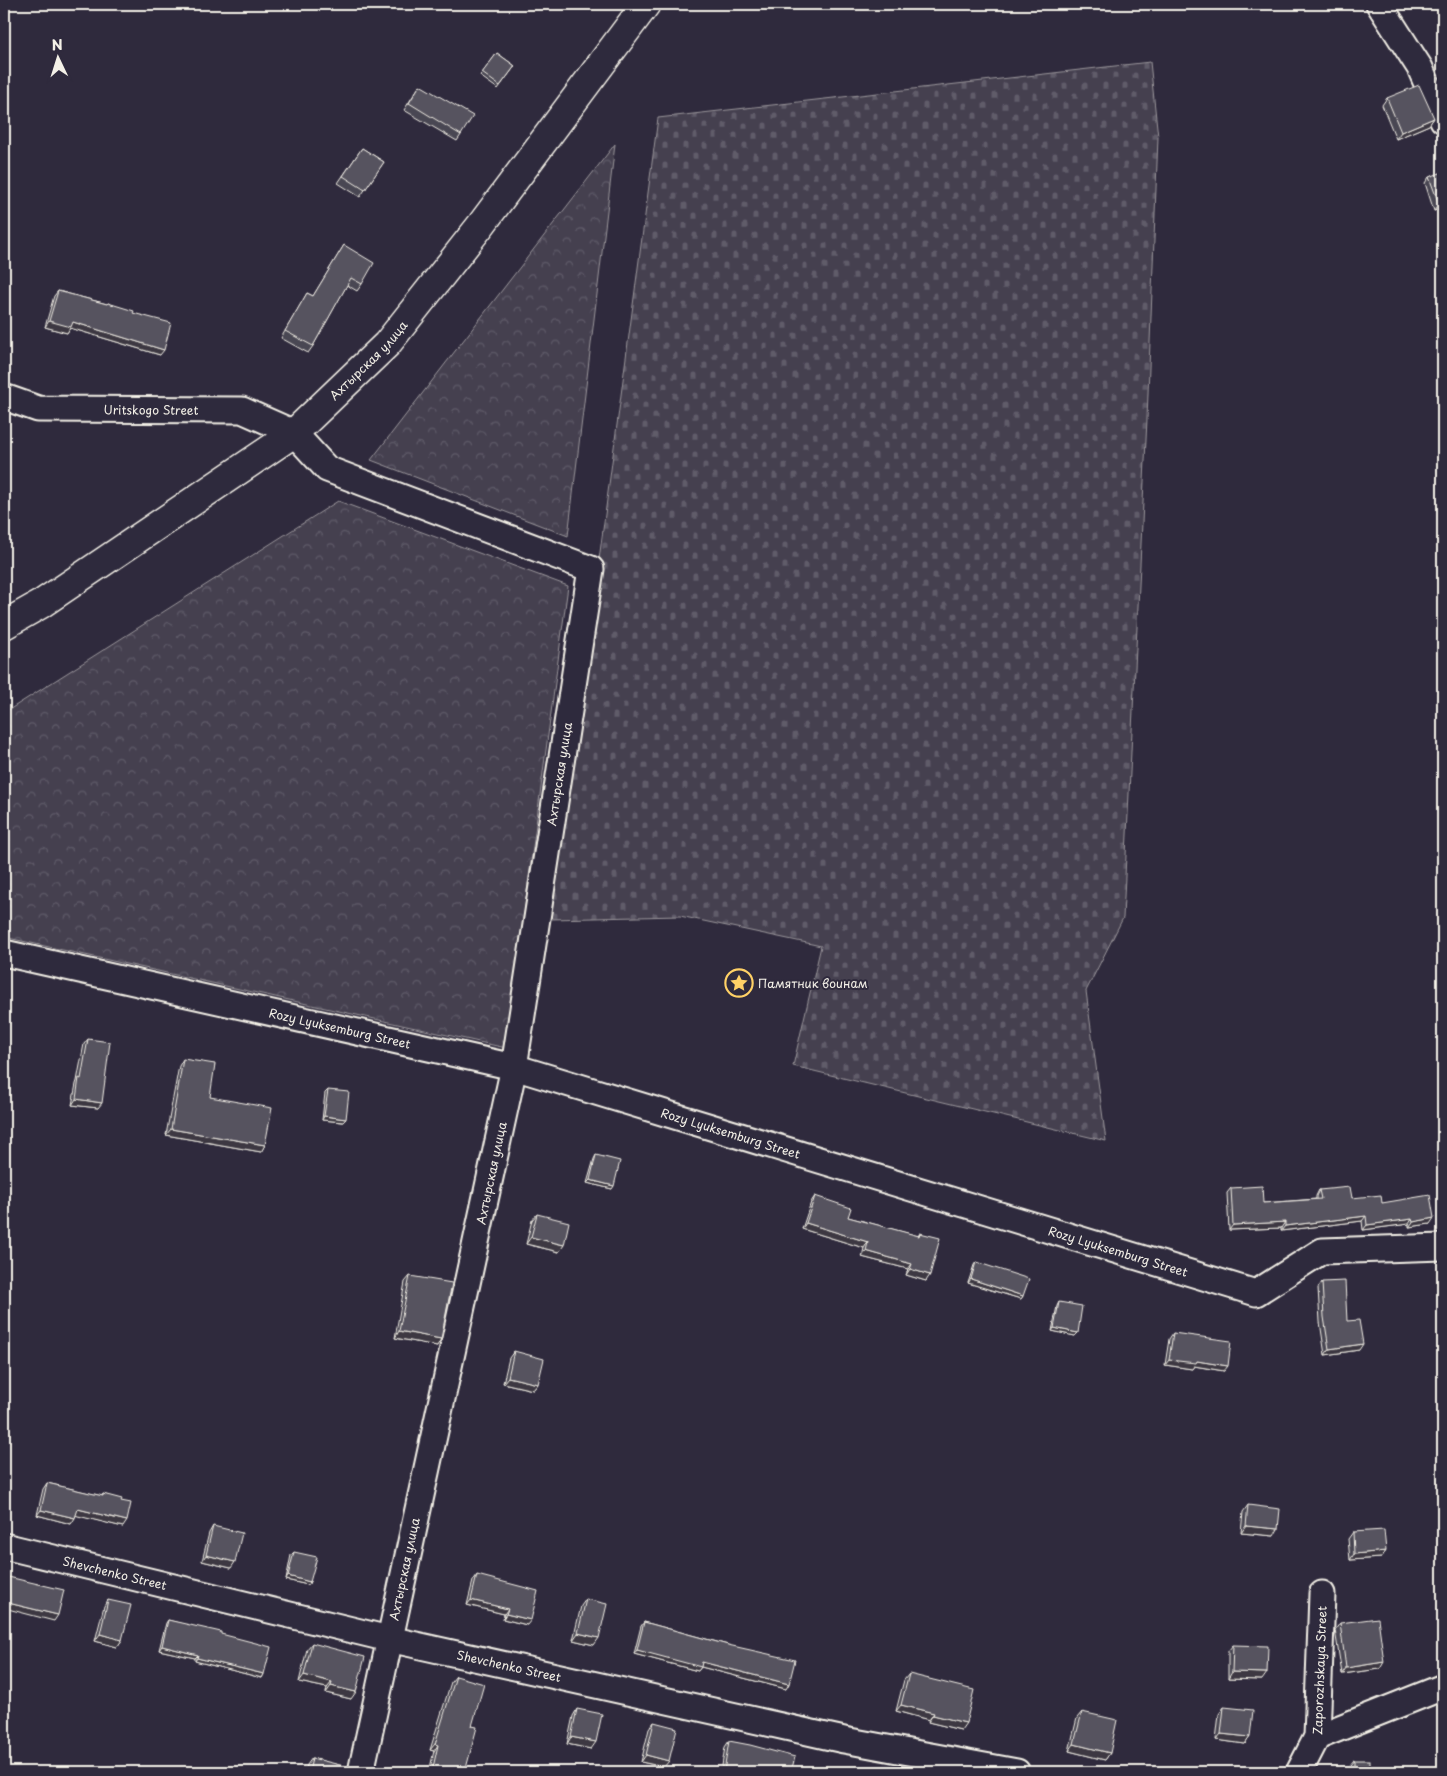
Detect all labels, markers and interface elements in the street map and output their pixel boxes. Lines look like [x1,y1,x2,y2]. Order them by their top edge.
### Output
north arrow [32,32,82,82]
text: N [51,34,63,55]
street label: Ахтырская улица [325,316,412,404]
street label: Uritskogo Street [103,400,198,419]
street label: Ахтырская улица [542,720,576,827]
place icon: Памятник воинам [724,968,754,998]
place label: Памятник воинам [758,974,868,992]
street label: Rozy Lyuksemburg Street [267,1003,412,1053]
street label: Rozy Lyuksemburg Street [659,1103,803,1163]
street label: Ахтырская улица [471,1119,511,1226]
street label: Rozy Lyuksemburg Street [1046,1221,1190,1281]
street label: Ахтырская улица [384,1515,424,1622]
street label: Shevchenko Street [61,1552,169,1594]
street label: Zaporozhskaya Street [1308,1606,1331,1735]
street label: Shevchenko Street [455,1645,563,1686]

